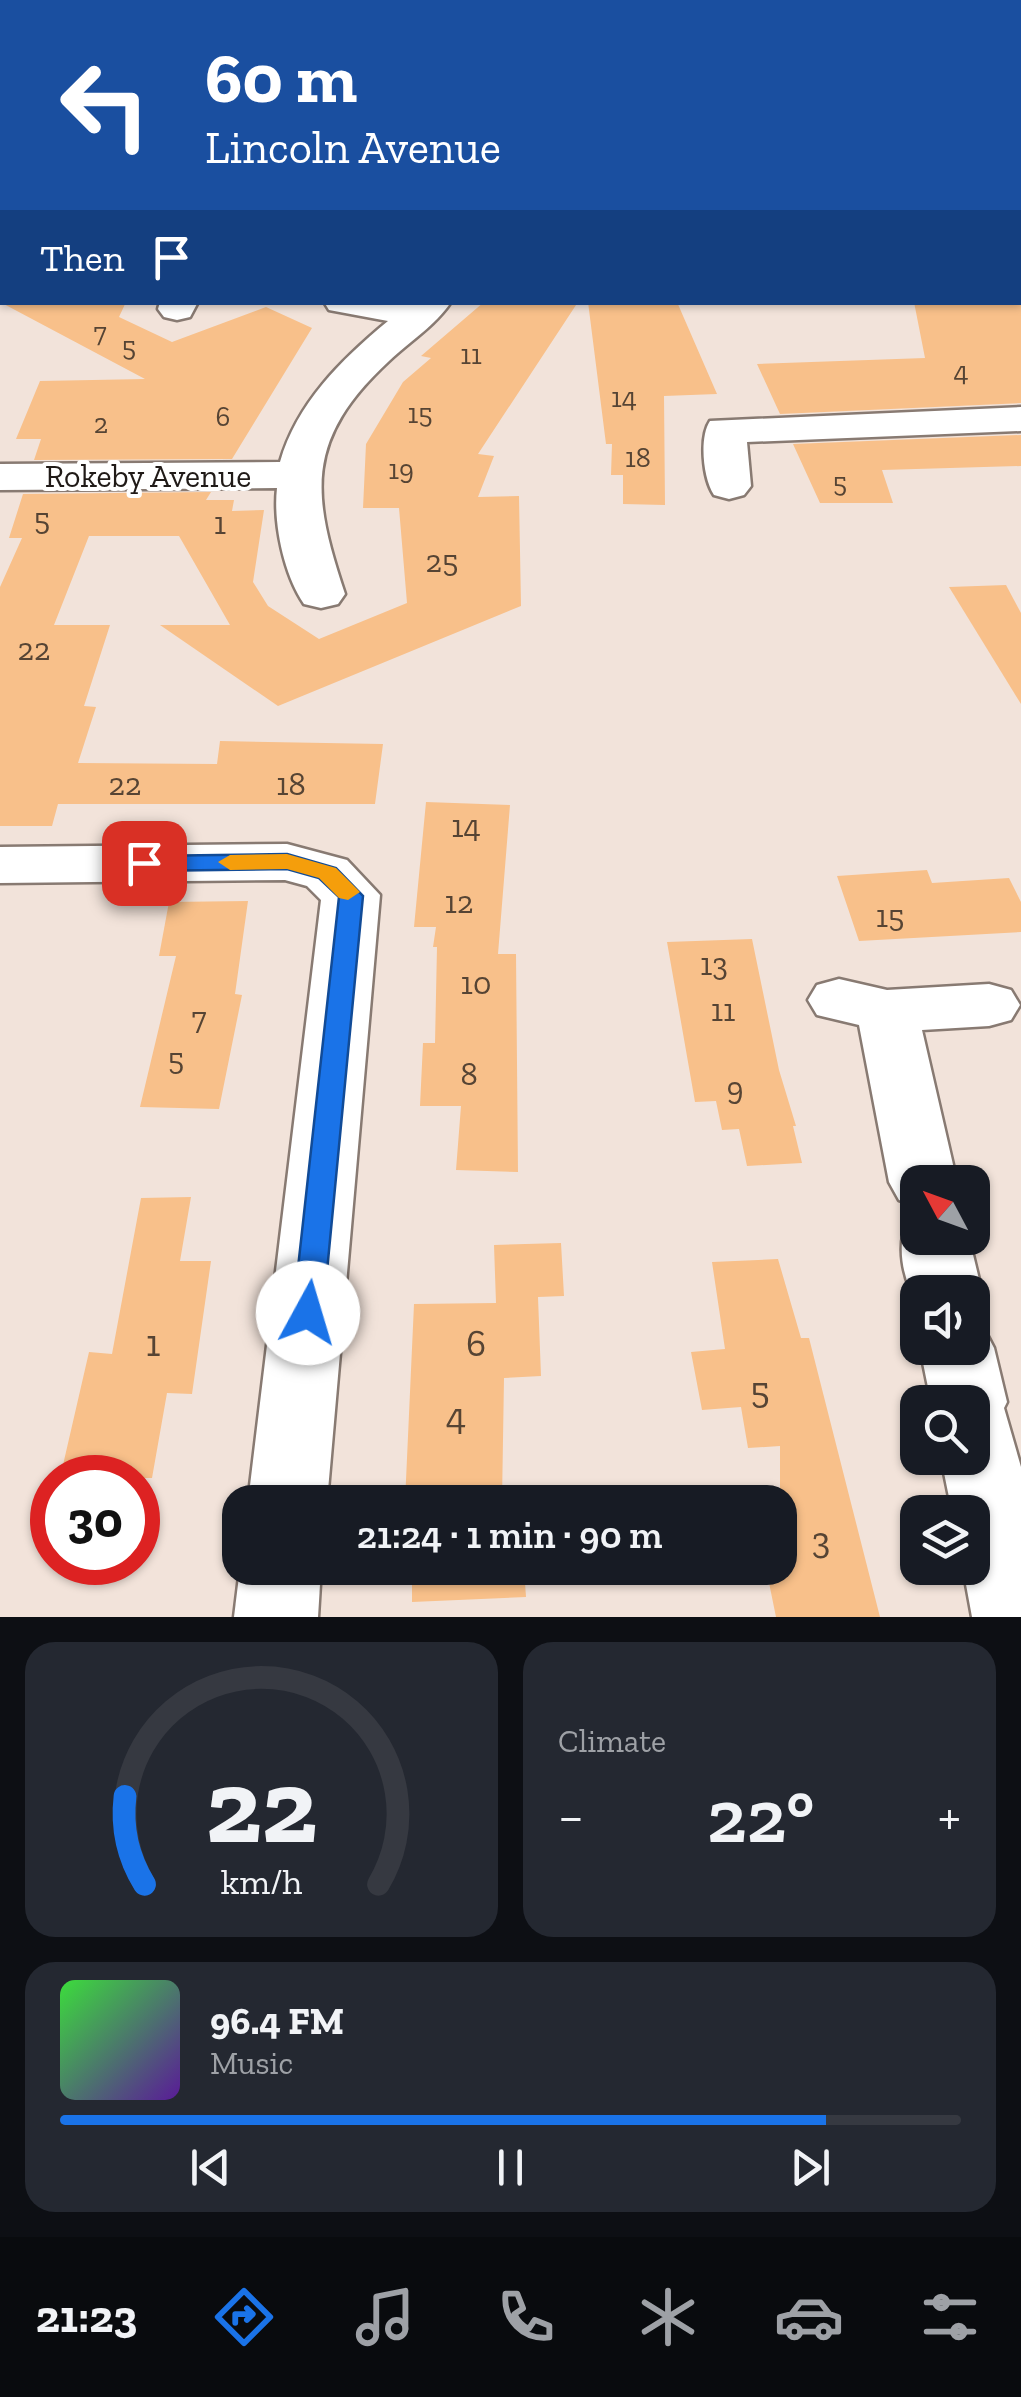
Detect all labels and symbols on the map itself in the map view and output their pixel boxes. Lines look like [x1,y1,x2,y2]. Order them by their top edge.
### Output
house number: 7 [93,316,107,349]
house number: 5 [122,330,136,363]
house number: 11 [460,338,482,371]
house number: 4 [953,355,969,388]
house number: 14 [611,381,637,414]
house number: 15 [407,397,433,430]
house number: 6 [216,400,230,433]
house number: 2 [94,407,108,440]
house number: 18 [625,441,651,474]
house number: 19 [388,453,414,486]
street label: Rokeby Avenue [45,457,251,495]
house number: 5 [833,466,847,499]
house number: 5 [34,500,50,538]
house number: 1 [214,504,226,542]
house number: 25 [426,542,458,580]
house number: 22 [18,630,50,668]
house number: 22 [109,765,141,803]
house number: 18 [276,765,306,803]
house number: 14 [451,807,481,845]
pin [102,821,187,906]
house number: 12 [445,883,473,921]
house number: 15 [876,897,904,935]
house number: 13 [700,945,728,983]
house number: 10 [461,964,491,1002]
house number: 11 [711,991,735,1029]
house number: 7 [191,999,207,1037]
house number: 5 [168,1040,184,1078]
house number: 8 [460,1055,478,1093]
house number: 9 [727,1069,744,1107]
north arrow [900,1165,990,1255]
position arrow [256,1261,360,1365]
house number: 1 [146,1320,160,1366]
house number: 6 [466,1320,486,1366]
house number: 5 [750,1367,770,1413]
house number: 4 [446,1393,466,1439]
speed limit sign: 30 [30,1455,160,1585]
house number: 3 [812,1517,830,1563]

